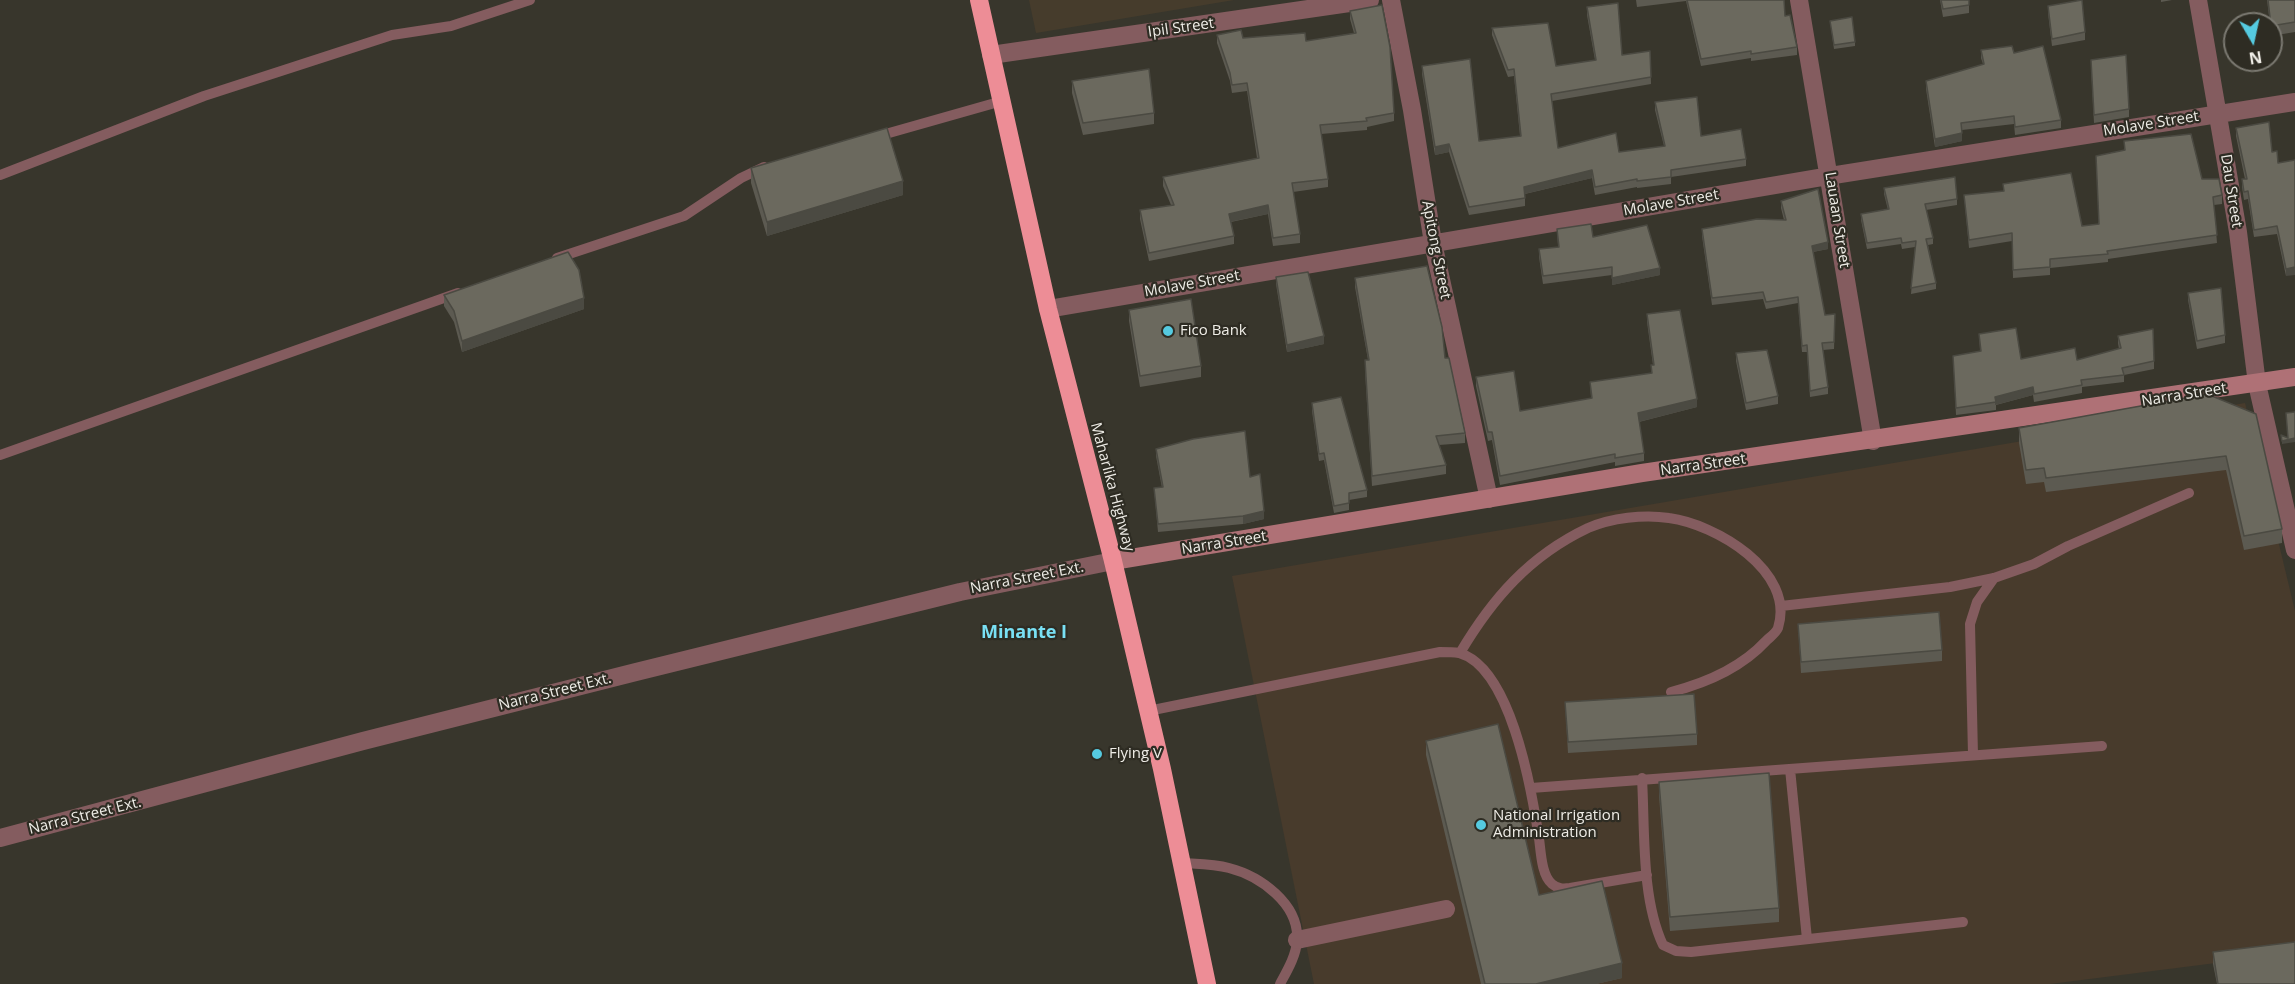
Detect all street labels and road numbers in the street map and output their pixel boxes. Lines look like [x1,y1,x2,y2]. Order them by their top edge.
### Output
street label: Ipil Street [1147,14,1215,42]
street label: Molave Street [2102,108,2200,140]
street label: Dau Street [2216,153,2246,229]
street label: Lauaan Street [1821,171,1853,269]
street label: Molave Street [1622,186,1720,220]
street label: Apitong Street [1418,199,1454,301]
street label: Molave Street [1143,267,1241,301]
street label: Narra Street [2140,379,2228,411]
street label: Maharlika Highway [1086,421,1138,553]
street label: Narra Street [1659,450,1747,480]
street label: Narra Street [1180,527,1268,559]
street label: Narra Street Ext. [969,558,1085,598]
street label: Narra Street Ext. [497,669,613,715]
street label: Narra Street Ext. [27,793,143,839]

